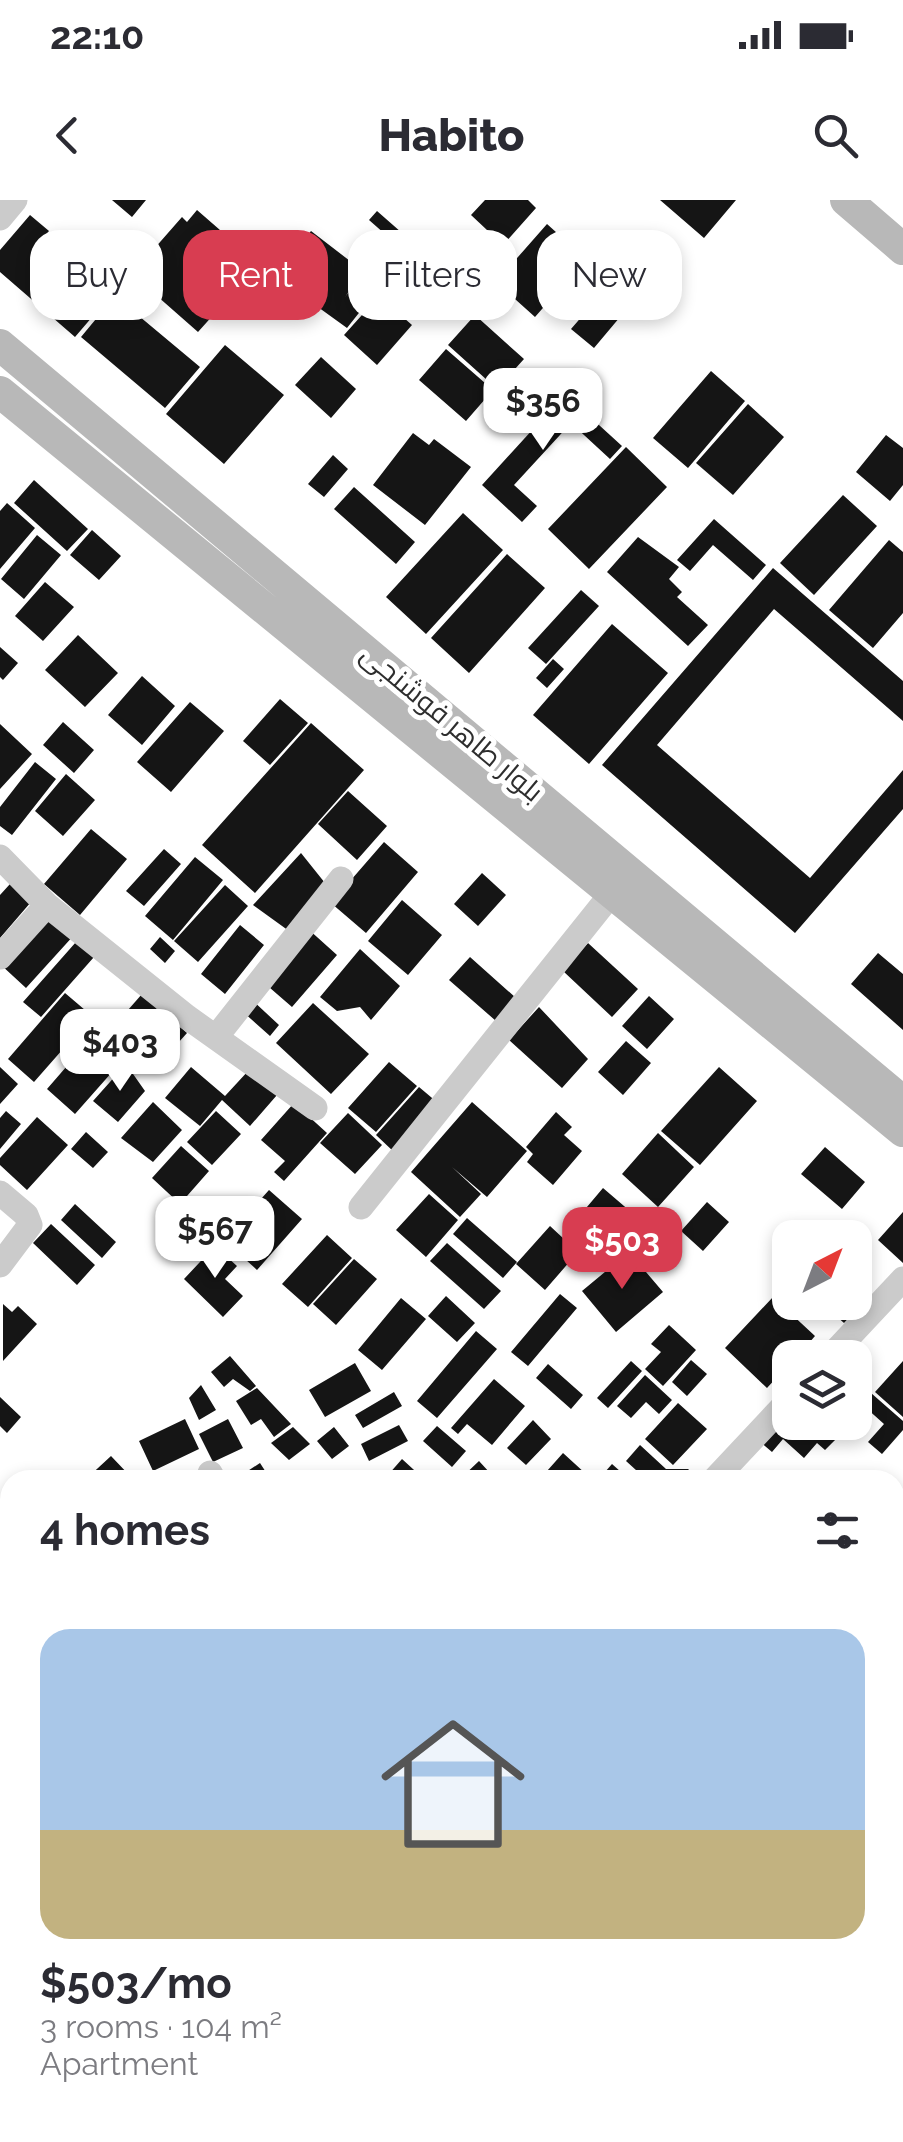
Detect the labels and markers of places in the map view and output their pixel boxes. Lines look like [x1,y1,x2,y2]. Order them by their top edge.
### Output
pin: $356 [484,368,602,453]
pin: $403 [61,1009,179,1094]
pin: $567 [156,1196,274,1281]
pin: $503 [563,1207,681,1292]

